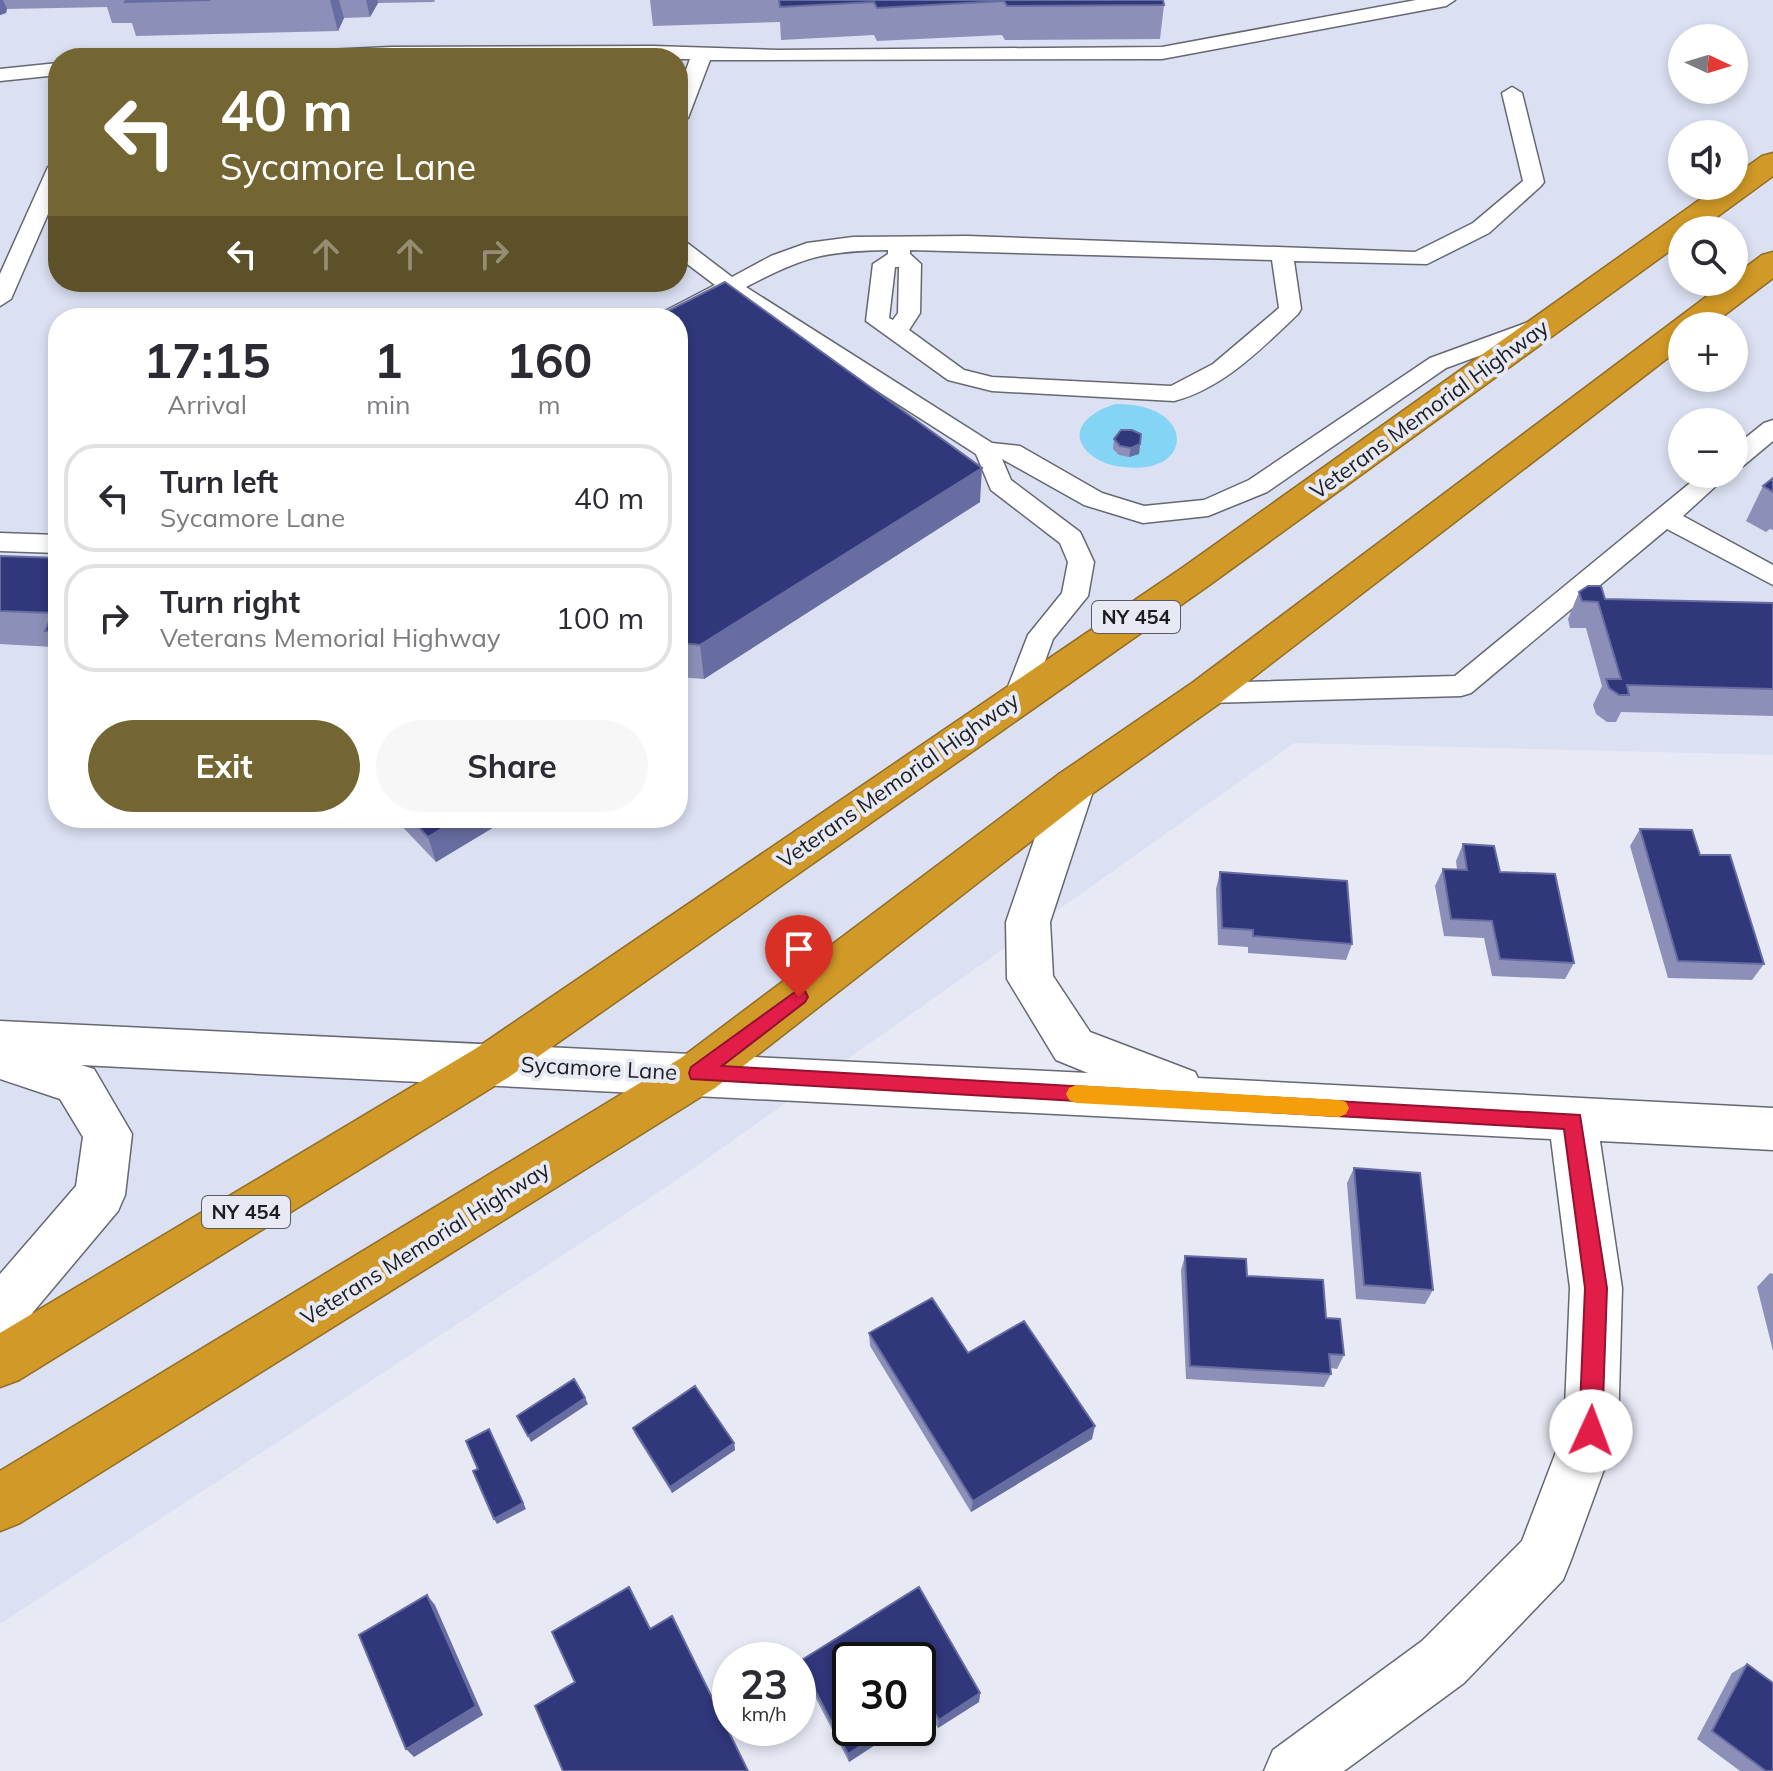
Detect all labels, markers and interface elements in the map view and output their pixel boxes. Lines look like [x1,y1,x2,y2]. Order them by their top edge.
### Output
north arrow [1668,24,1748,104]
map controls [1668,24,1748,488]
text: 40 m [220,75,353,145]
icon: left [88,80,192,184]
button: sound [1668,120,1748,200]
text: Sycamore Lane [220,144,476,189]
button: search [1668,216,1748,296]
icon: left [220,232,264,276]
icon: ahead [304,232,348,276]
icon: ahead [388,232,432,276]
icon: right [472,232,516,276]
button: + [1668,312,1748,392]
street label: Veterans Memorial Highway [1304,313,1554,505]
text: 17:15 [144,330,271,390]
text: 1 [374,330,403,390]
text: 160 [506,330,592,390]
text: Arrival [167,388,247,421]
text: min [366,388,410,421]
text: m [538,388,561,421]
button: − [1668,408,1748,488]
text: Turn left [160,463,278,501]
icon: left [92,476,136,520]
text: 40 m [574,479,644,517]
text: Sycamore Lane [160,501,345,534]
text: Turn right [160,583,300,621]
icon: right [92,596,136,640]
text: 100 m [556,599,644,637]
road number: NY 454 [1092,601,1180,633]
text: Veterans Memorial Highway [160,621,501,654]
street label: Veterans Memorial Highway [772,686,1024,874]
button: Exit [88,720,360,812]
button: Share [376,720,648,812]
pin [765,915,833,997]
icon: arrive [777,927,821,971]
street label: Sycamore Lane [520,1050,678,1086]
street label: Veterans Memorial Highway [295,1155,555,1331]
road number: NY 454 [202,1196,290,1228]
position arrow [1549,1389,1633,1473]
speed limit sign: 30 [832,1642,936,1746]
text: 23 [740,1659,788,1709]
text: km/h [741,1701,787,1726]

